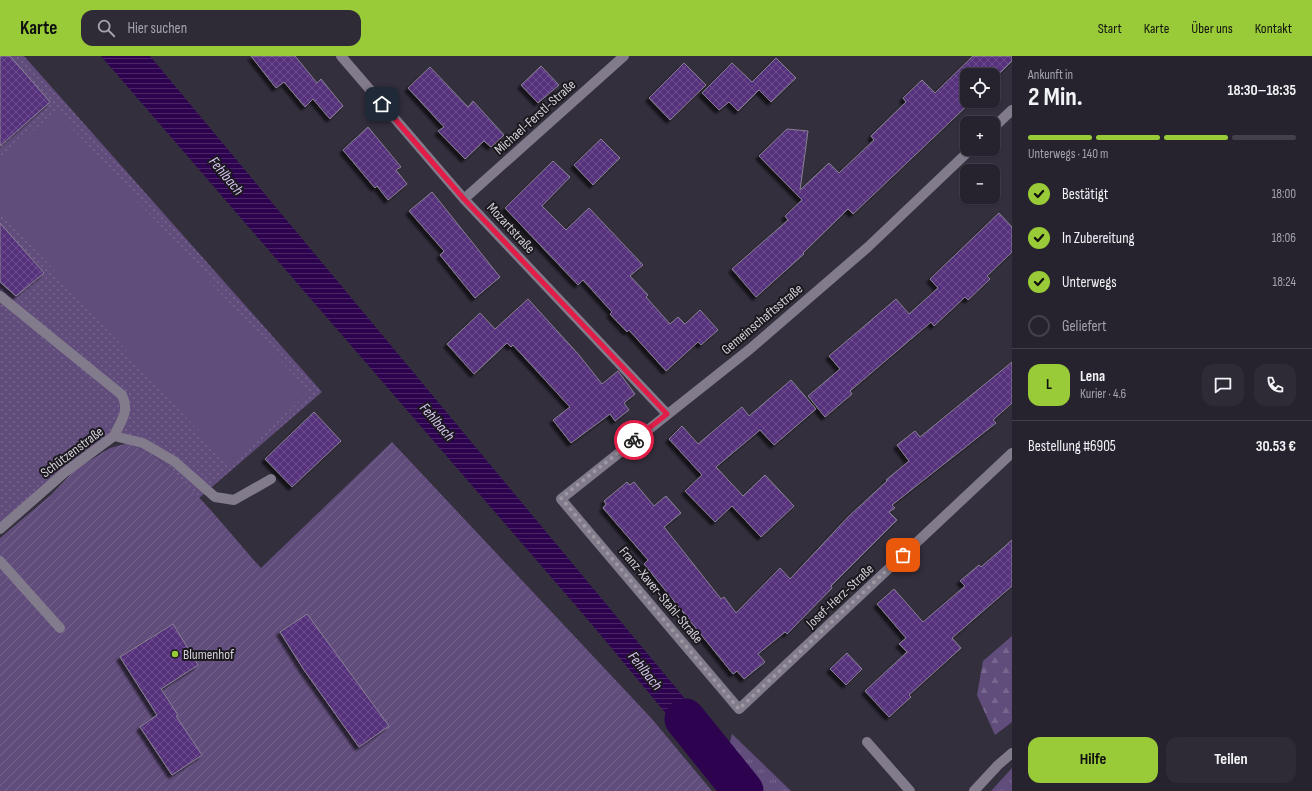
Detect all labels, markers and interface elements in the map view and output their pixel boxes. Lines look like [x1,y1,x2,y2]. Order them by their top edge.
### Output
search box [81,10,361,46]
text: Karte [20,17,57,40]
icon: search [95,17,117,39]
text: Hier suchen [127,19,187,38]
text: Start [1098,20,1122,37]
text: Karte [1144,20,1169,37]
text: Über uns [1191,20,1233,37]
text: Kontakt [1255,20,1292,37]
text: Ankunft in [1028,67,1073,83]
map controls [960,68,1000,204]
button: locate [960,68,1000,108]
street label: Michael-Ferstl-Straße [491,76,579,158]
text: 18:30–18:35 [1228,81,1296,100]
text: 2 Min. [1028,82,1083,113]
pin [365,87,399,121]
icon: home [371,93,393,115]
button: + [960,116,1000,156]
text: Unterwegs · 140 m [1028,146,1108,162]
water label: Fehlbach [204,153,248,199]
button: − [960,164,1000,204]
icon: check [1028,183,1050,205]
text: Bestätigt [1062,185,1108,204]
text: 18:00 [1272,186,1296,202]
street label: Mozartstraße [483,199,539,257]
icon: check [1028,227,1050,249]
text: In Zubereitung [1062,229,1135,248]
text: 18:06 [1272,230,1296,246]
icon: check [1028,271,1050,293]
text: Unterwegs [1062,273,1117,292]
text: 18:24 [1273,274,1296,290]
street label: Gemeinschaftsstraße [718,280,806,358]
text: Geliefert [1062,317,1107,336]
button: chat [1202,364,1244,406]
button: phone [1254,364,1296,406]
text: Lena [1080,367,1105,386]
text: L [1046,375,1052,394]
text: Kurier · 4.6 [1080,386,1126,402]
water label: Fehlbach [415,399,459,445]
courier [614,420,654,460]
street label: Schützenstraße [37,423,107,481]
icon: bike [623,429,645,451]
text: Bestellung #6905 [1028,437,1116,456]
text: 30.53 € [1256,437,1296,456]
pin [886,538,920,572]
street label: Franz-Xaver-Stahl-Straße [615,543,707,647]
icon: bag [892,544,914,566]
street label: Josef-Herz-Straße [802,560,877,632]
place label: Blumenhof [183,646,235,663]
water label: Fehlbach [624,648,666,694]
marker: Blumenhof [170,649,180,659]
button: Hilfe [1028,737,1158,783]
button: Teilen [1166,737,1296,783]

